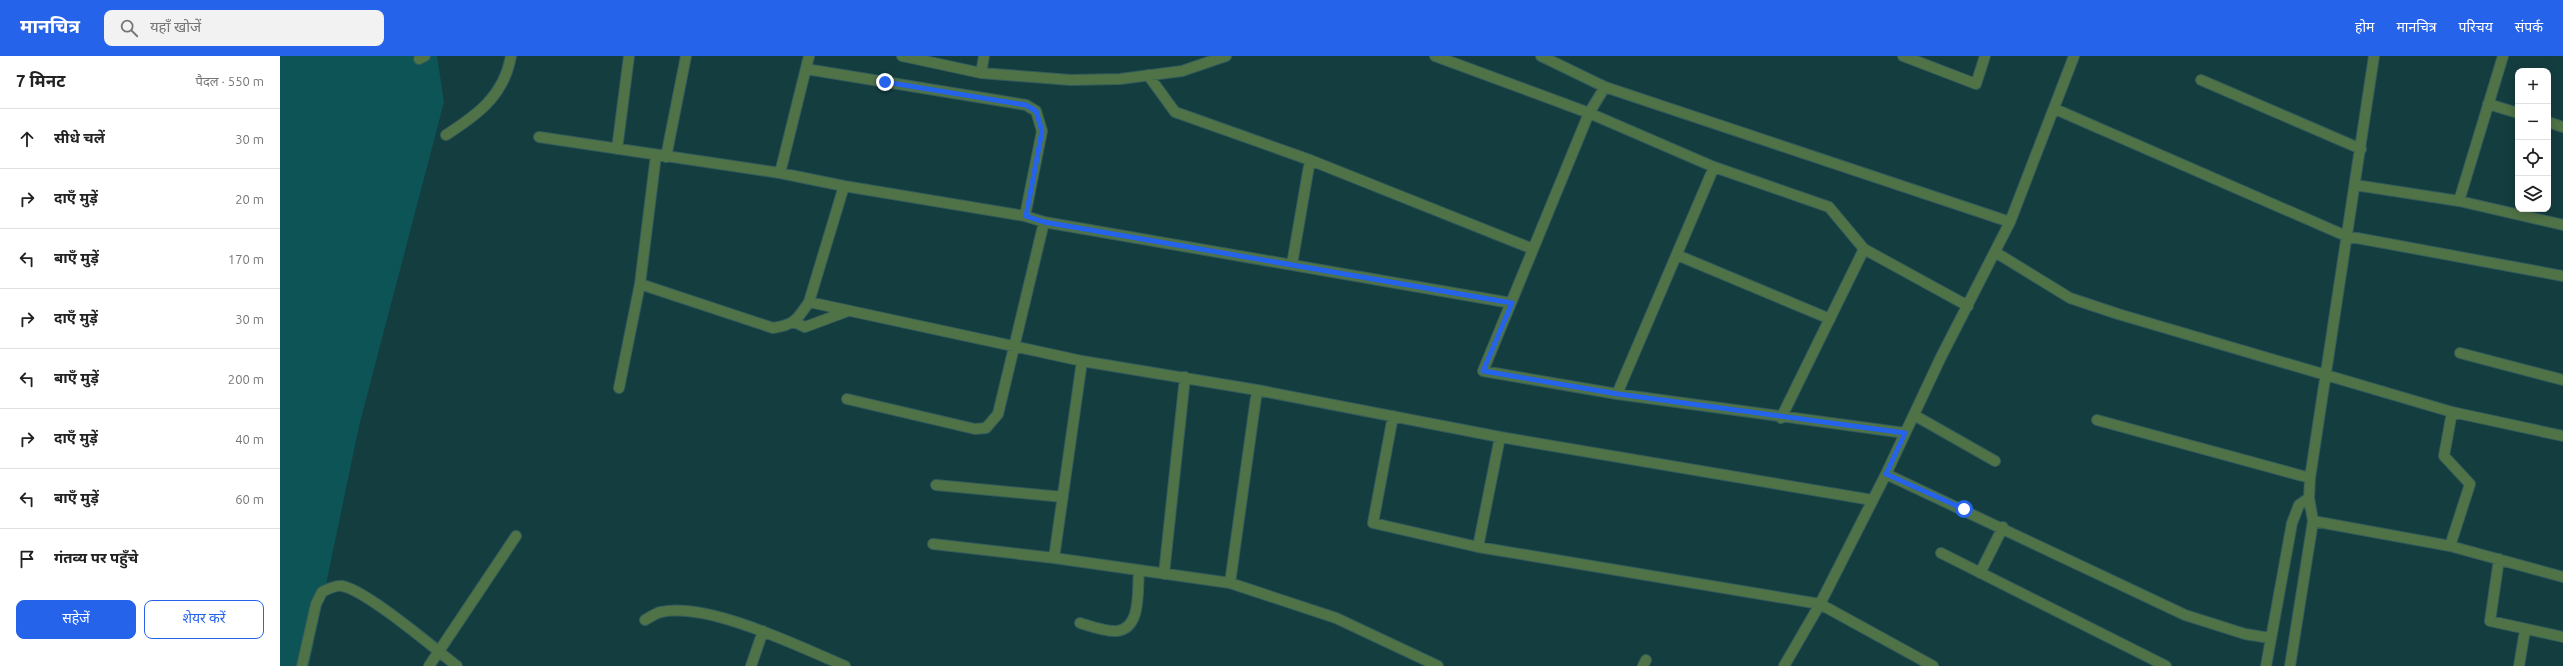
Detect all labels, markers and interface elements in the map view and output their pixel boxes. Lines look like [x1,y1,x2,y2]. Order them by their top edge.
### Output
search box [104,10,384,46]
text: मानचित्र [20,15,80,37]
icon: search [118,17,140,39]
text: यहाँ खोजें [150,18,201,35]
text: होम [2355,19,2374,35]
text: मानचित्र [2396,19,2437,35]
text: परिचय [2459,19,2493,35]
text: संपर्क [2515,19,2543,35]
map controls [2515,68,2551,212]
button: + [2515,68,2551,104]
text: 7 मिनट [16,71,65,90]
route end [876,73,894,91]
text: पैदल · 550 m [196,74,264,88]
button: − [2515,104,2551,140]
icon: ahead [16,128,38,150]
text: सीधे चलें [54,129,105,146]
text: 30 m [235,132,264,146]
button: locate [2515,140,2551,176]
button: layers [2515,176,2551,212]
icon: right [16,188,38,210]
text: दाएँ मुड़ें [54,189,98,206]
text: 20 m [235,192,264,206]
icon: left [16,248,38,270]
text: बाएँ मुड़ें [54,249,99,266]
text: 170 m [228,252,264,266]
icon: right [16,308,38,330]
text: दाएँ मुड़ें [54,309,98,326]
text: 30 m [235,312,264,326]
icon: left [16,368,38,390]
text: बाएँ मुड़ें [54,369,99,386]
text: 200 m [228,372,264,386]
icon: right [16,428,38,450]
text: दाएँ मुड़ें [54,429,98,446]
text: 40 m [235,432,264,446]
icon: left [16,488,38,510]
text: बाएँ मुड़ें [54,489,99,506]
text: 60 m [235,492,264,506]
route start [1955,500,1973,518]
icon: arrive [16,548,38,570]
text: गंतव्य पर पहुँचे [54,549,138,566]
button: सहेजें [16,600,136,639]
button: शेयर करें [144,600,264,639]

